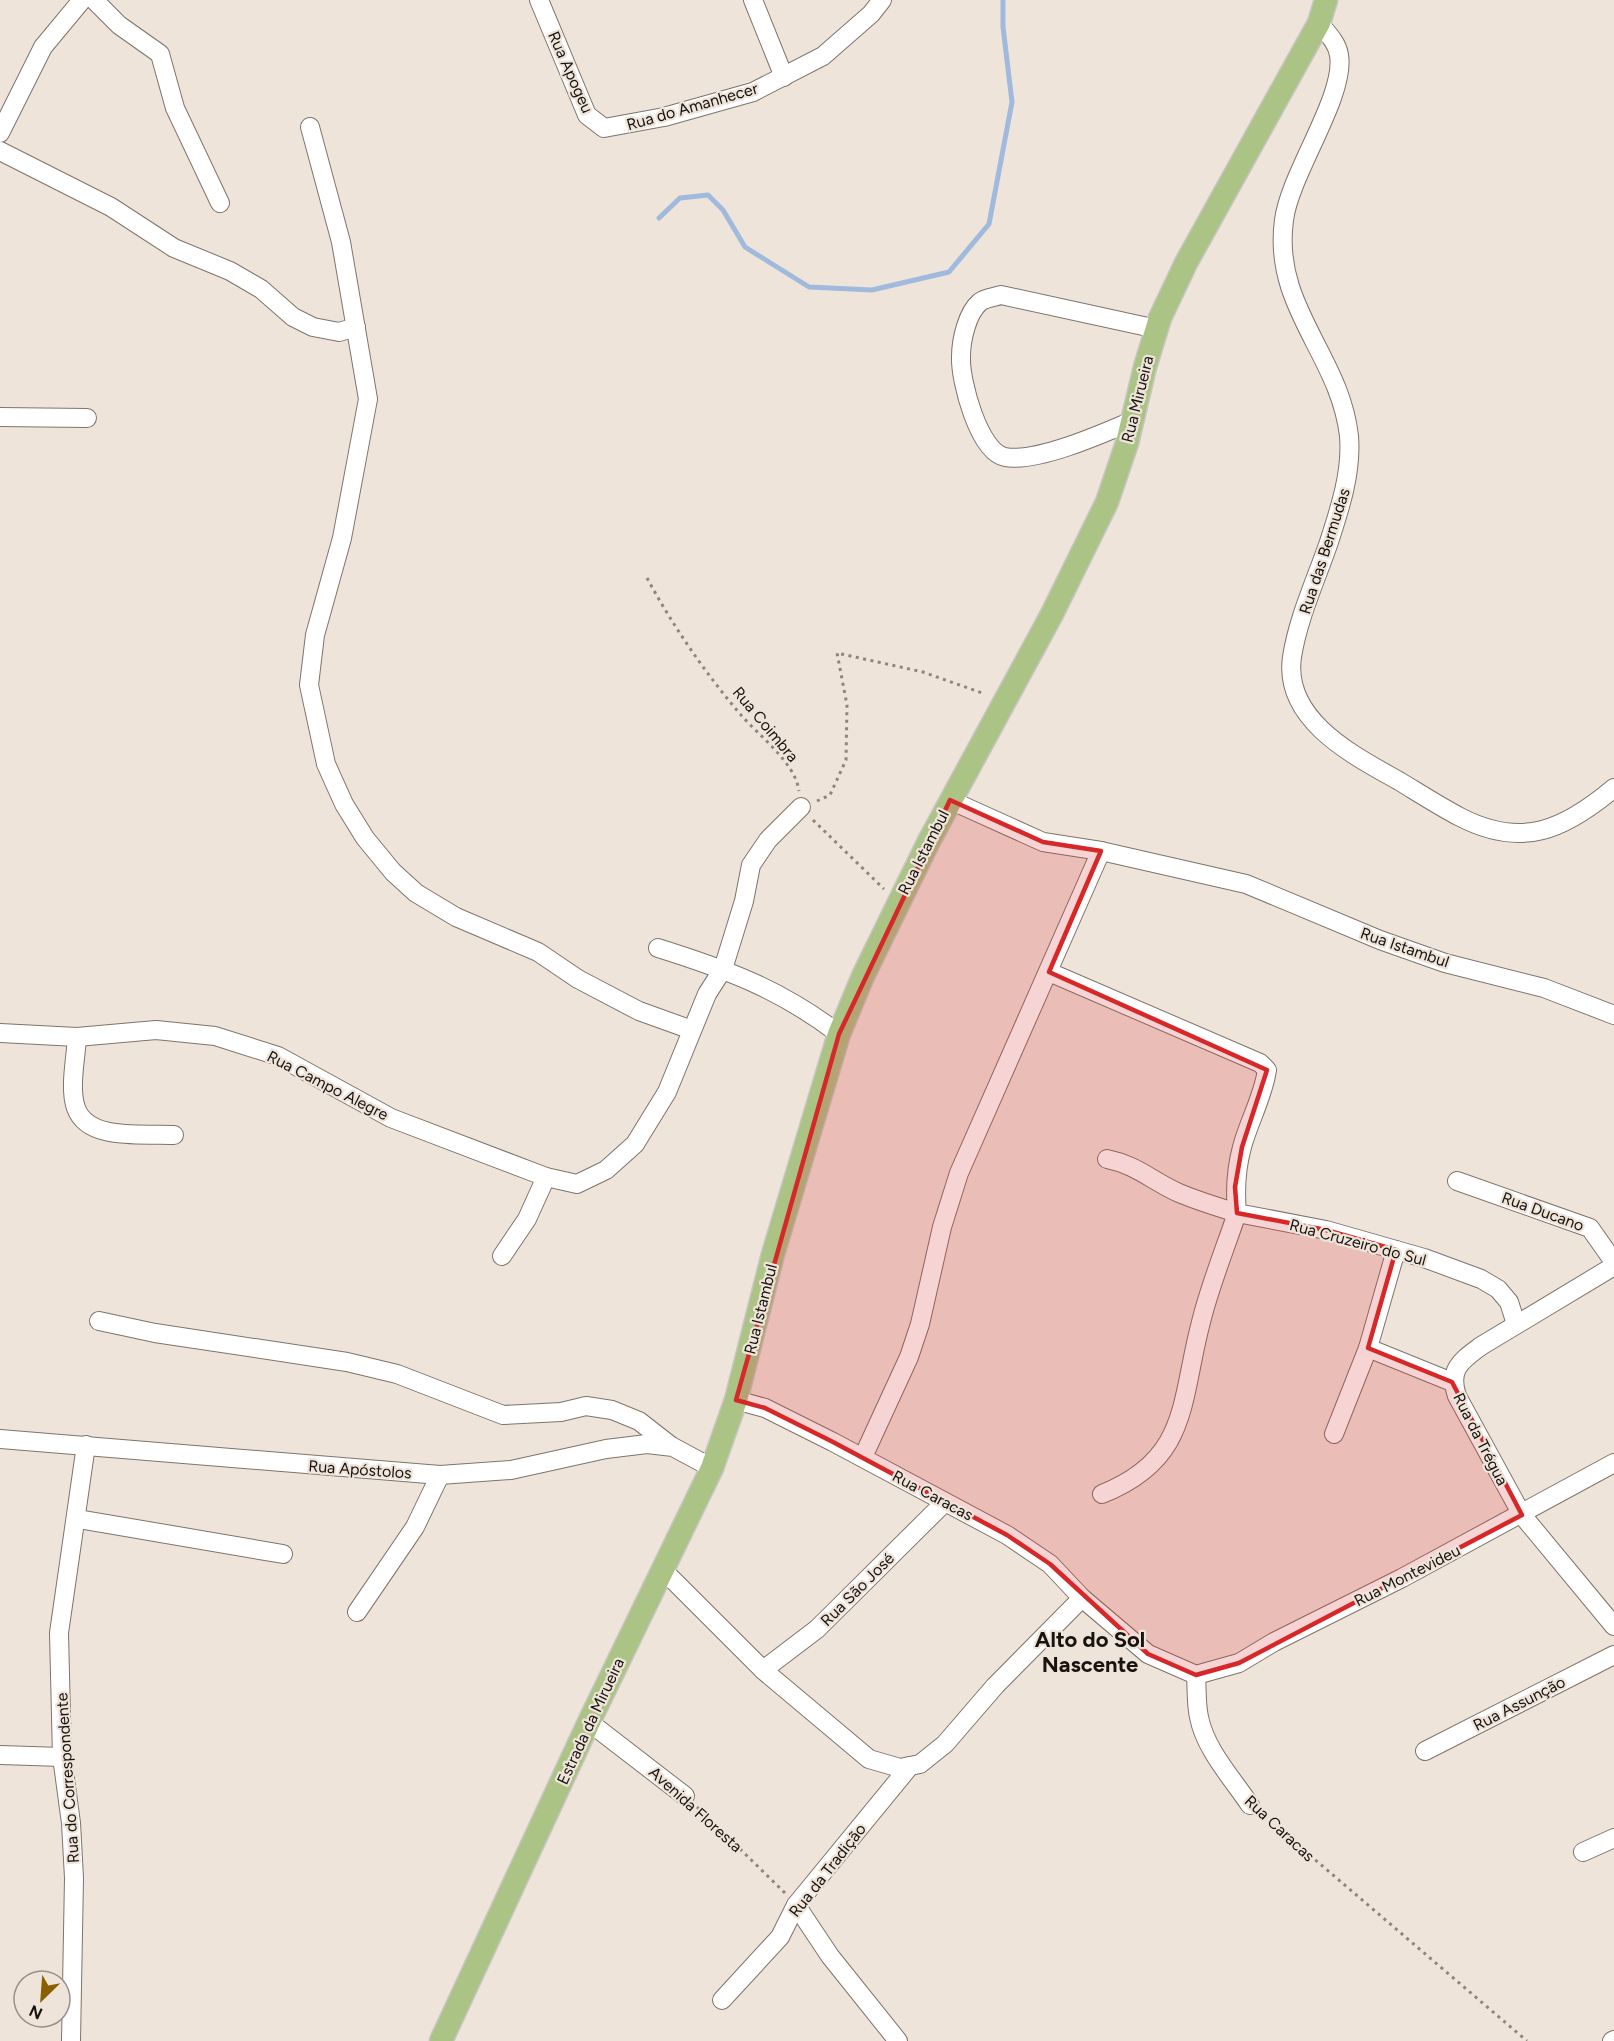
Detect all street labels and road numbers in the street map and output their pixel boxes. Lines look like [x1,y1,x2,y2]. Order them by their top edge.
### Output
street label: Rua Apogeu [544,28,597,116]
street label: Rua do Amanhecer [624,78,761,134]
street label: Rua Mirueira [1118,354,1157,444]
street label: Rua das Bermudas [1295,486,1354,617]
street label: Rua Coimbra [729,683,803,766]
street label: Rua Istambul [894,807,953,898]
street label: Rua Istambul [1358,923,1452,972]
street label: Rua Campo Alegre [264,1047,392,1124]
street label: Rua Ducano [1499,1188,1586,1235]
street label: Rua Cruzeiro do Sul [1287,1215,1428,1270]
street label: Rua Istambul [740,1262,781,1356]
street label: Rua da Trégua [1449,1390,1512,1489]
street label: Rua Apóstolos [308,1456,412,1483]
street label: Rua Caracas [889,1466,976,1525]
street label: Rua Montevideu [1351,1541,1463,1610]
street label: Rua São José [817,1549,898,1630]
street label: Estrada da Mirueira [553,1655,628,1787]
street label: Rua Assunção [1470,1672,1568,1735]
street label: Rua do Correspondente [52,1692,83,1864]
street label: Avenida Floresta [645,1763,746,1856]
street label: Rua Caracas [1241,1791,1319,1866]
street label: Rua da Tradição [785,1820,870,1921]

